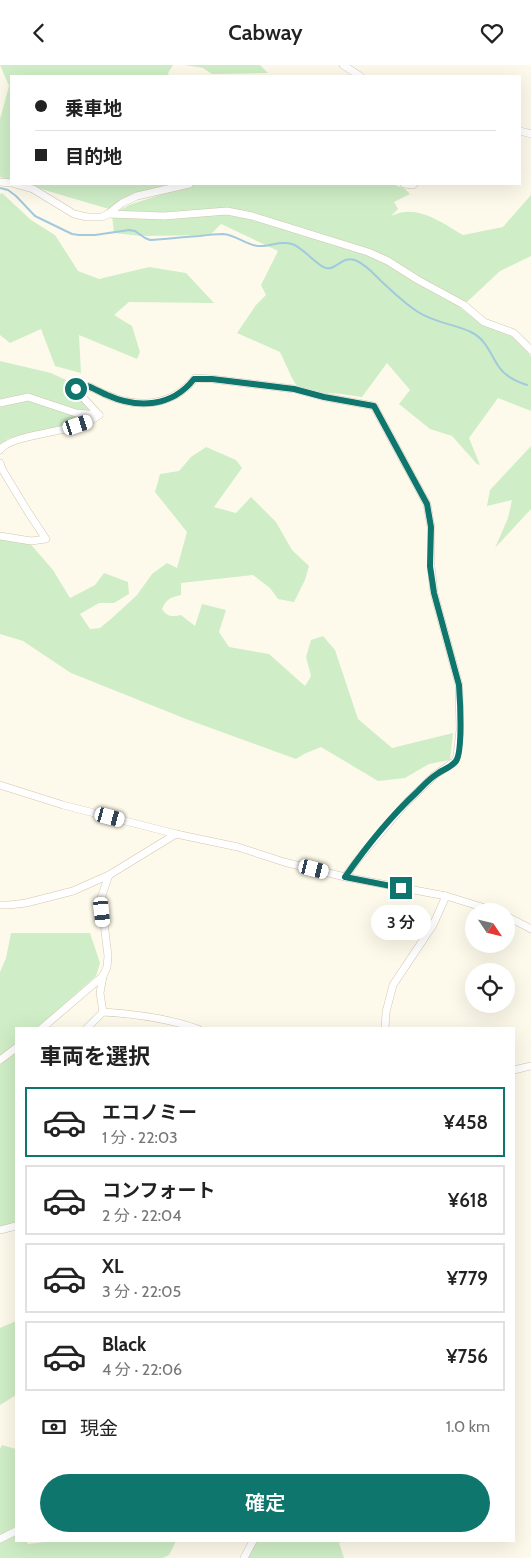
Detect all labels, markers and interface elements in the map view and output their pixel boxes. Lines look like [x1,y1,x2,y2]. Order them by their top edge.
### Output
icon: back [25,19,53,47]
text: Cabway [228,19,303,46]
icon: heart [478,19,506,47]
text: 乗車地 [65,97,122,120]
text: 目的地 [65,145,122,168]
route start [65,378,87,400]
car [61,413,94,437]
car [93,806,126,828]
car [297,858,330,880]
route end [390,877,412,899]
car [92,896,111,928]
north arrow [465,903,515,953]
map controls [465,903,515,1013]
callout: 3 分 [371,905,431,941]
text: 3 分 [387,913,415,932]
button: locate [465,963,515,1013]
text: 車両を選択 [40,1043,150,1070]
icon: car [42,1100,87,1145]
text: エコノミー [102,1101,197,1124]
text: ¥458 [444,1111,488,1134]
text: 1 分 · 22:03 [102,1128,178,1147]
icon: car [42,1178,87,1223]
text: コンフォート [102,1179,215,1202]
text: ¥618 [448,1189,488,1212]
text: 2 分 · 22:04 [102,1206,182,1225]
text: XL [102,1255,123,1278]
icon: car [42,1256,87,1301]
text: ¥779 [447,1267,488,1290]
text: 3 分 · 22:05 [102,1282,181,1301]
text: Black [102,1333,146,1356]
icon: car [42,1334,87,1379]
text: ¥756 [446,1345,488,1368]
text: 4 分 · 22:06 [102,1360,182,1379]
icon: cash [40,1413,68,1441]
text: 現金 [80,1417,118,1440]
text: 1.0 km [446,1417,490,1436]
button: 確定 [40,1474,490,1532]

